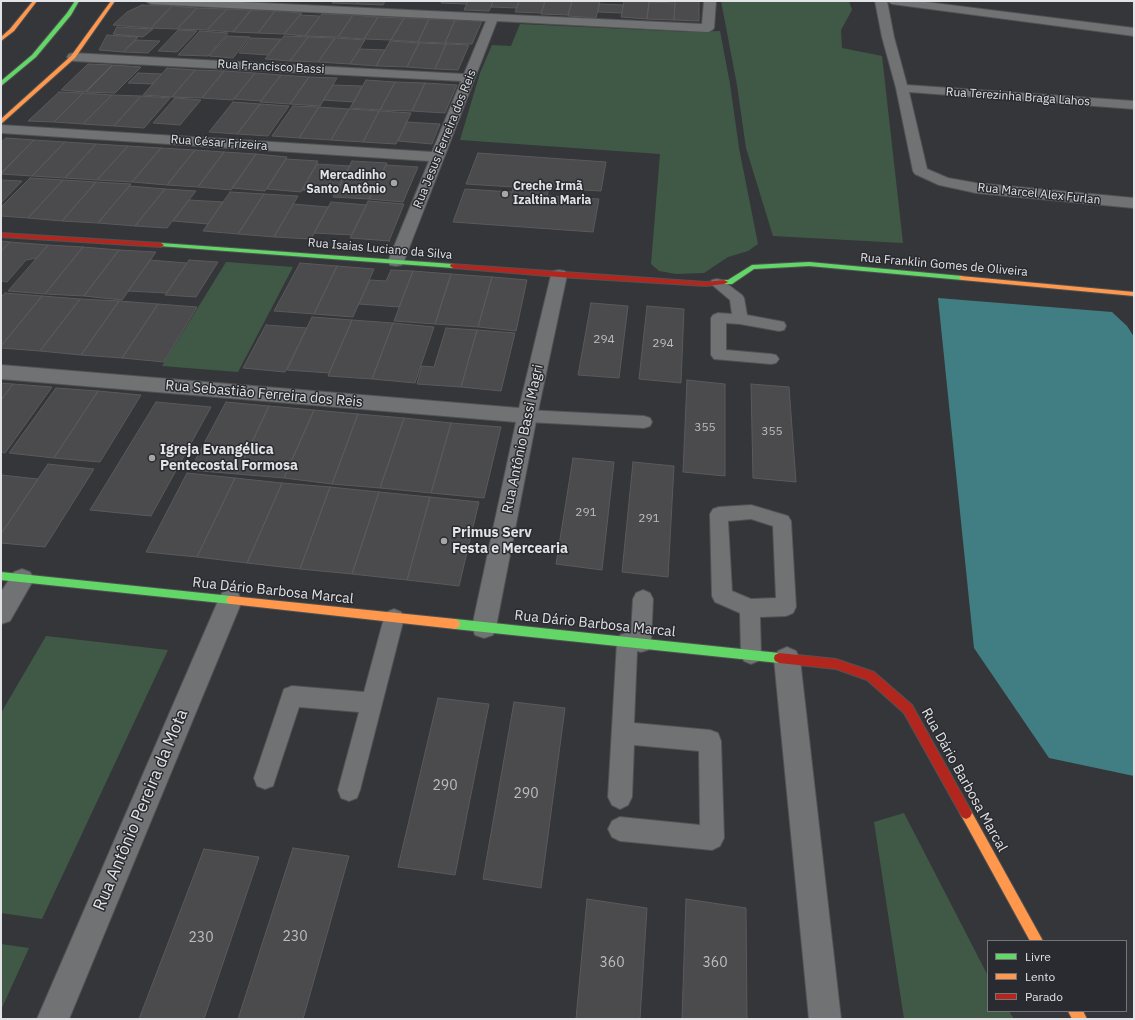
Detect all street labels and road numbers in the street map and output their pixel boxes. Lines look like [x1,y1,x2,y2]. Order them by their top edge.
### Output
street label: Rua Francisco Bassi [217,57,325,77]
street label: Rua Jesus Ferreira dos Reis [411,68,479,210]
street label: Rua Terezinha Braga Lahos [945,85,1091,109]
street label: Rua César Frizeira [170,132,268,154]
street label: Rua Marcel Alex Furlan [977,180,1101,208]
street label: Rua Isaias Luciano da Silva [307,236,453,262]
street label: Rua Franklin Gomes de Oliveira [860,251,1028,279]
street label: Rua Antônio Bassi Magri [499,363,547,515]
street label: Rua Sebastião Ferreira dos Reis [165,377,363,411]
street label: Rua Dário Barbosa Marcal [192,574,354,608]
street label: Rua Dário Barbosa Marcal [514,607,676,641]
street label: Rua Dário Barbosa Marcal [917,705,1011,855]
street label: Rua Antônio Pereira da Mota [89,706,193,914]

